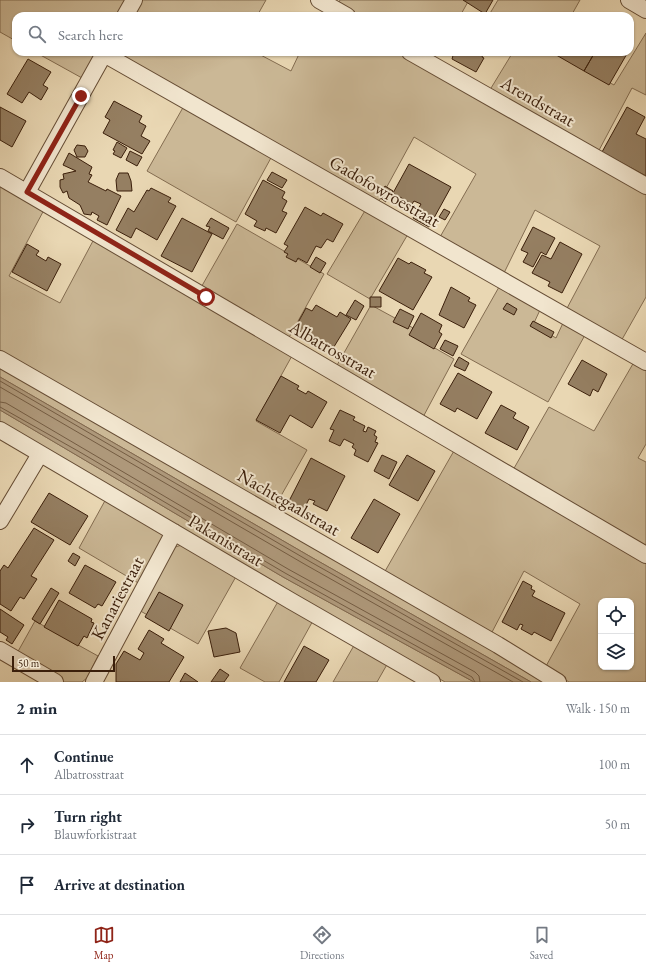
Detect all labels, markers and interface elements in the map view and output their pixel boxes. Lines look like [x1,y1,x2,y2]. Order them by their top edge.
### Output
search box [12,12,634,56]
icon: search [26,23,48,45]
text: Search here [58,25,123,44]
street label: Arendstraat [496,70,579,132]
route end [72,87,90,105]
street label: Gadofowroestraat [326,150,445,232]
route start [197,288,215,306]
street label: Albatrosstraat [284,314,381,383]
street label: Nachtegaalstraat [234,463,345,541]
street label: Pakanistraat [184,509,268,571]
street label: Kanariestraat [85,552,149,644]
map controls [598,598,634,670]
button: locate [598,598,634,634]
button: layers [598,634,634,670]
scale bar [12,654,115,673]
text: 50 m [18,656,39,670]
text: 2 min [16,697,57,719]
text: Walk · 150 m [566,700,630,717]
text: Continue [54,747,114,766]
icon: ahead [16,754,38,776]
text: 100 m [599,756,630,773]
text: Albatrosstraat [54,766,124,783]
text: Turn right [54,807,122,826]
icon: right [16,814,38,836]
text: 50 m [605,816,630,833]
text: Blauwforkistraat [54,826,137,843]
icon: arrive [16,874,38,896]
text: Arrive at destination [54,875,185,894]
tab: Map [93,924,115,962]
tab: Directions [300,924,344,962]
tab: Saved [530,924,553,962]

